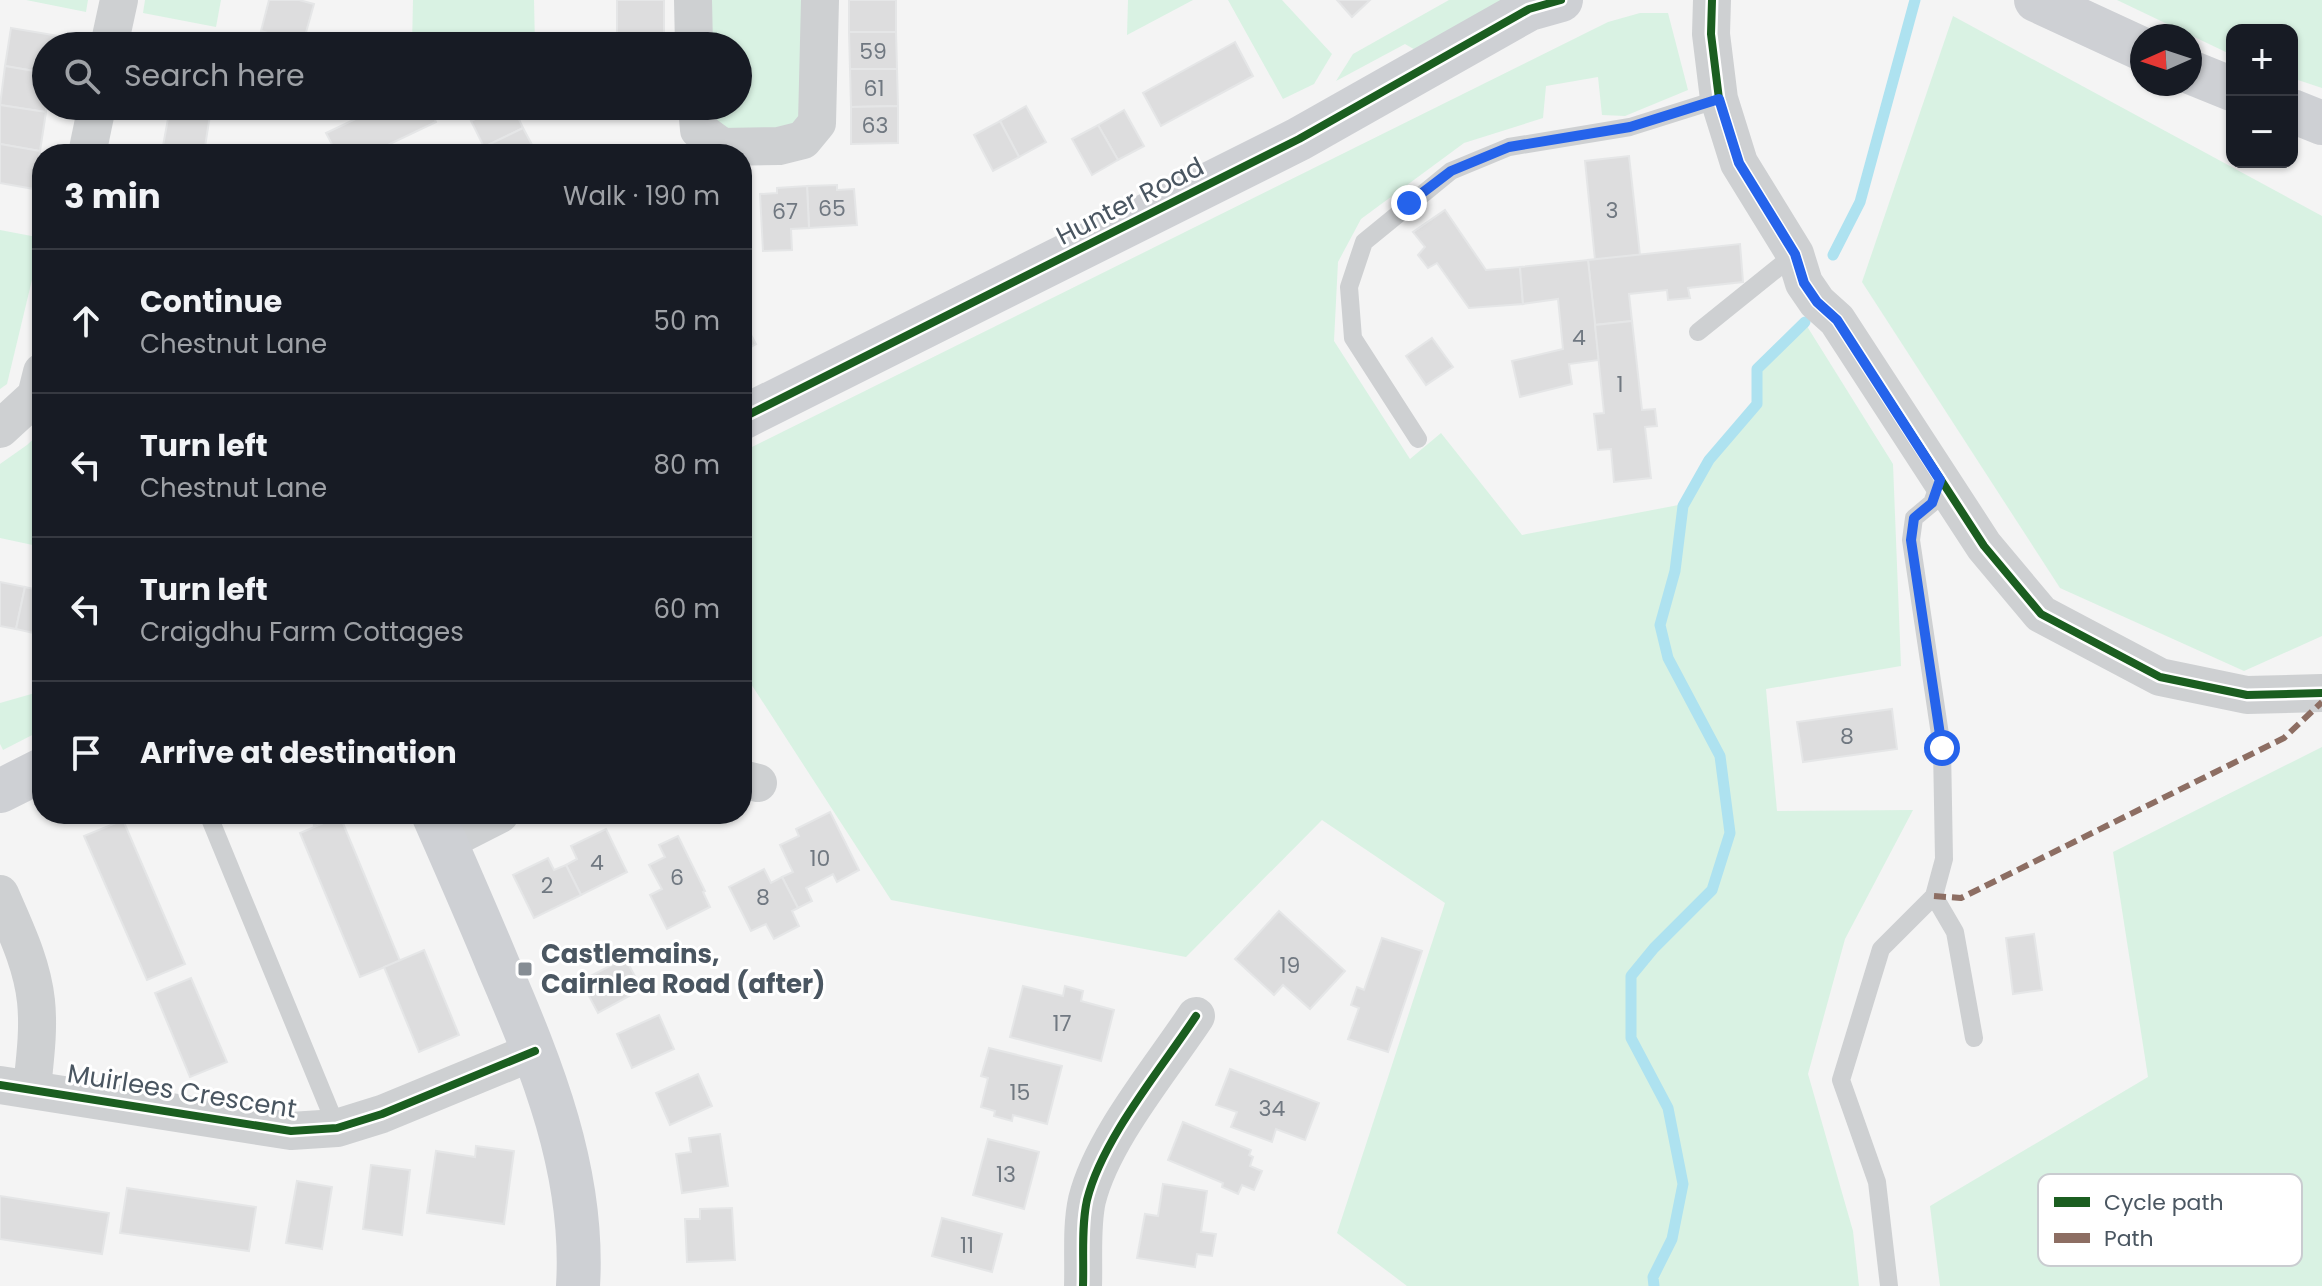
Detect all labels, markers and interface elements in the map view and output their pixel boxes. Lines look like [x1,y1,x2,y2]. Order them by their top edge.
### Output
north arrow [2130,24,2202,96]
map controls [2226,24,2298,168]
button: + [2226,24,2298,96]
search box [32,32,752,120]
house number: 59 [859,36,887,67]
icon: search [60,54,104,98]
text: Search here [124,54,305,97]
house number: 61 [863,73,885,104]
button: − [2226,96,2298,168]
house number: 63 [862,110,888,141]
street label: Hunter Road [1050,148,1210,254]
text: 3 min [64,172,161,220]
text: Walk · 190 m [563,178,720,214]
route end [1391,185,1427,221]
house number: 65 [818,193,846,224]
house number: 3 [1606,195,1618,226]
house number: 67 [772,196,798,227]
text: Continue [140,280,282,323]
icon: ahead [64,299,108,343]
text: 50 m [654,303,720,339]
house number: 4 [1572,322,1586,353]
text: Chestnut Lane [140,326,327,362]
house number: 1 [1616,369,1624,400]
text: Turn left [140,424,268,467]
icon: left [64,443,108,487]
text: 80 m [654,447,720,483]
text: Chestnut Lane [140,470,327,506]
text: Turn left [140,568,268,611]
icon: left [64,587,108,631]
text: 60 m [653,591,720,627]
text: Craigdhu Farm Cottages [140,614,464,650]
house number: 8 [1840,721,1854,752]
route start [1924,730,1960,766]
icon: arrive [64,731,108,775]
text: Arrive at destination [140,731,457,774]
house number: 10 [810,843,830,874]
house number: 4 [590,847,604,878]
house number: 6 [670,862,684,893]
house number: 2 [541,870,553,901]
house number: 8 [756,882,770,913]
place label: Castlemains, Cairnlea Road (after) [541,936,826,1002]
house number: 19 [1280,950,1300,981]
marker: Castlemains, Cairnlea Road (after) [516,960,534,978]
house number: 17 [1052,1008,1072,1039]
street label: Muirlees Crescent [65,1055,299,1127]
house number: 15 [1010,1077,1030,1108]
house number: 34 [1259,1093,1286,1124]
house number: 13 [996,1159,1016,1190]
legend [2038,1174,2302,1266]
text: Cycle path [2104,1187,2223,1218]
text: Path [2104,1223,2154,1254]
house number: 11 [960,1230,974,1261]

